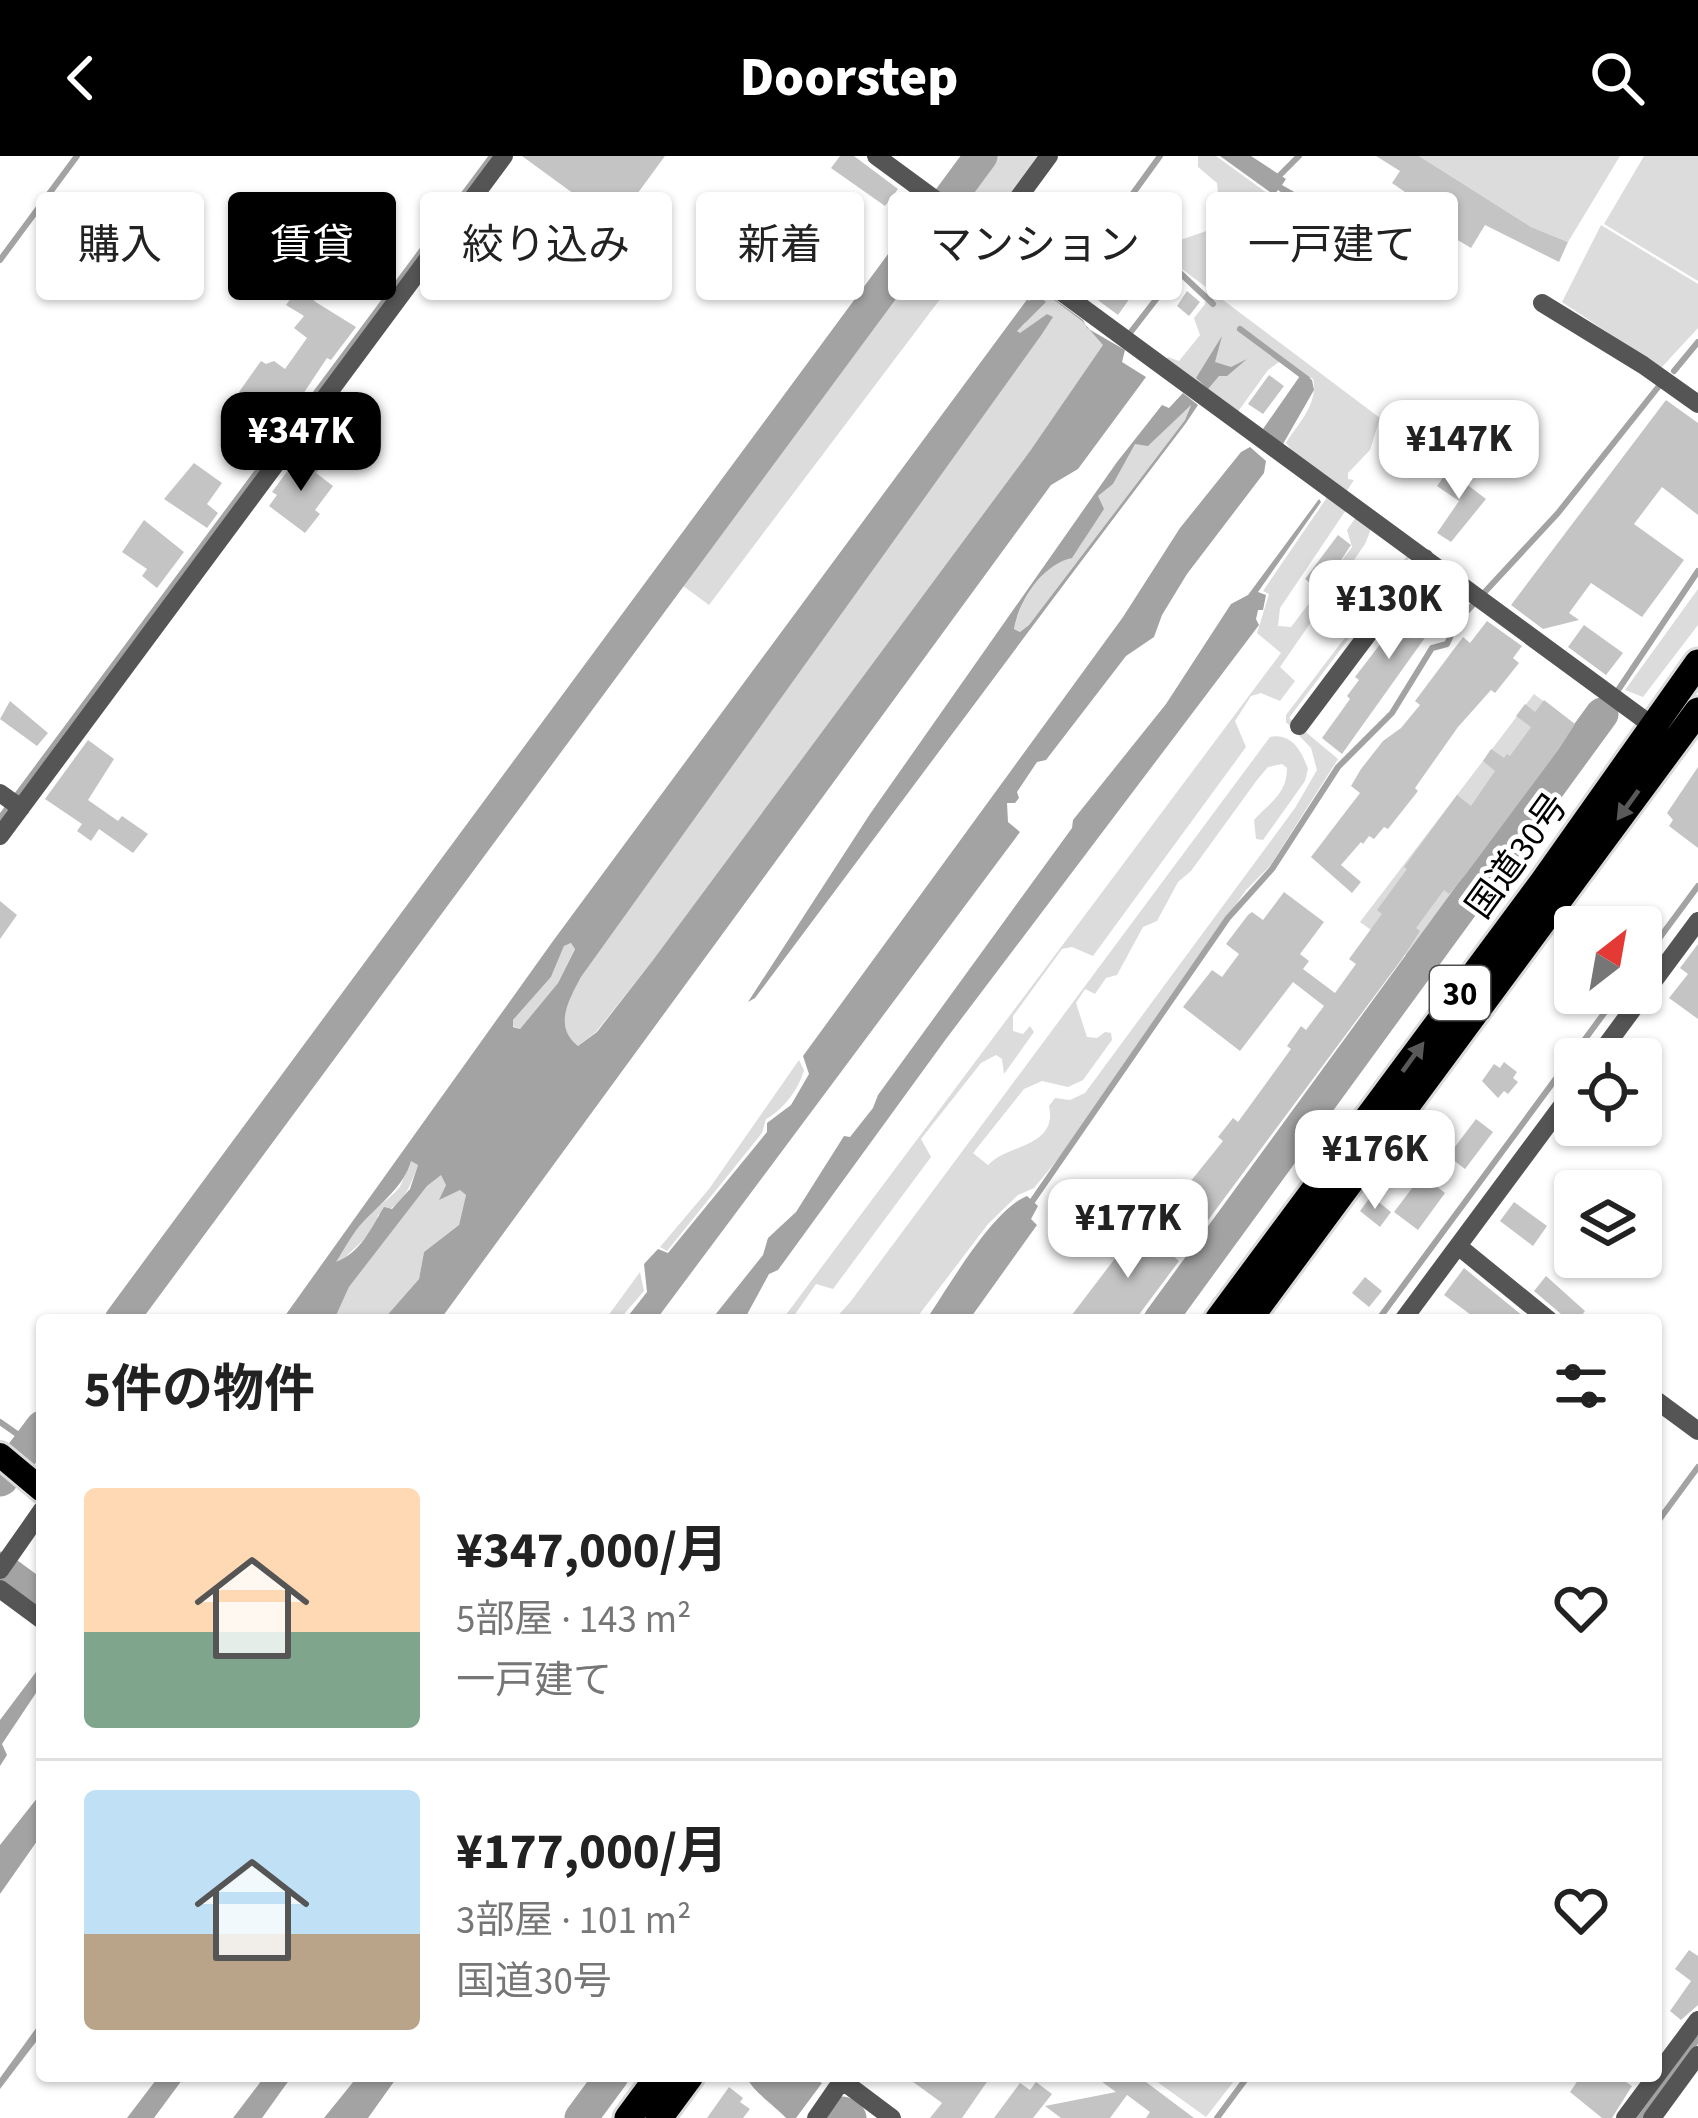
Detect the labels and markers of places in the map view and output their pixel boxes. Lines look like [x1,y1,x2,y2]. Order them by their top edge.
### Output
pin: ¥347K [217,392,385,494]
pin: ¥147K [1375,400,1543,502]
pin: ¥130K [1305,560,1473,662]
pin: ¥176K [1291,1110,1459,1212]
pin: ¥177K [1044,1179,1212,1281]

